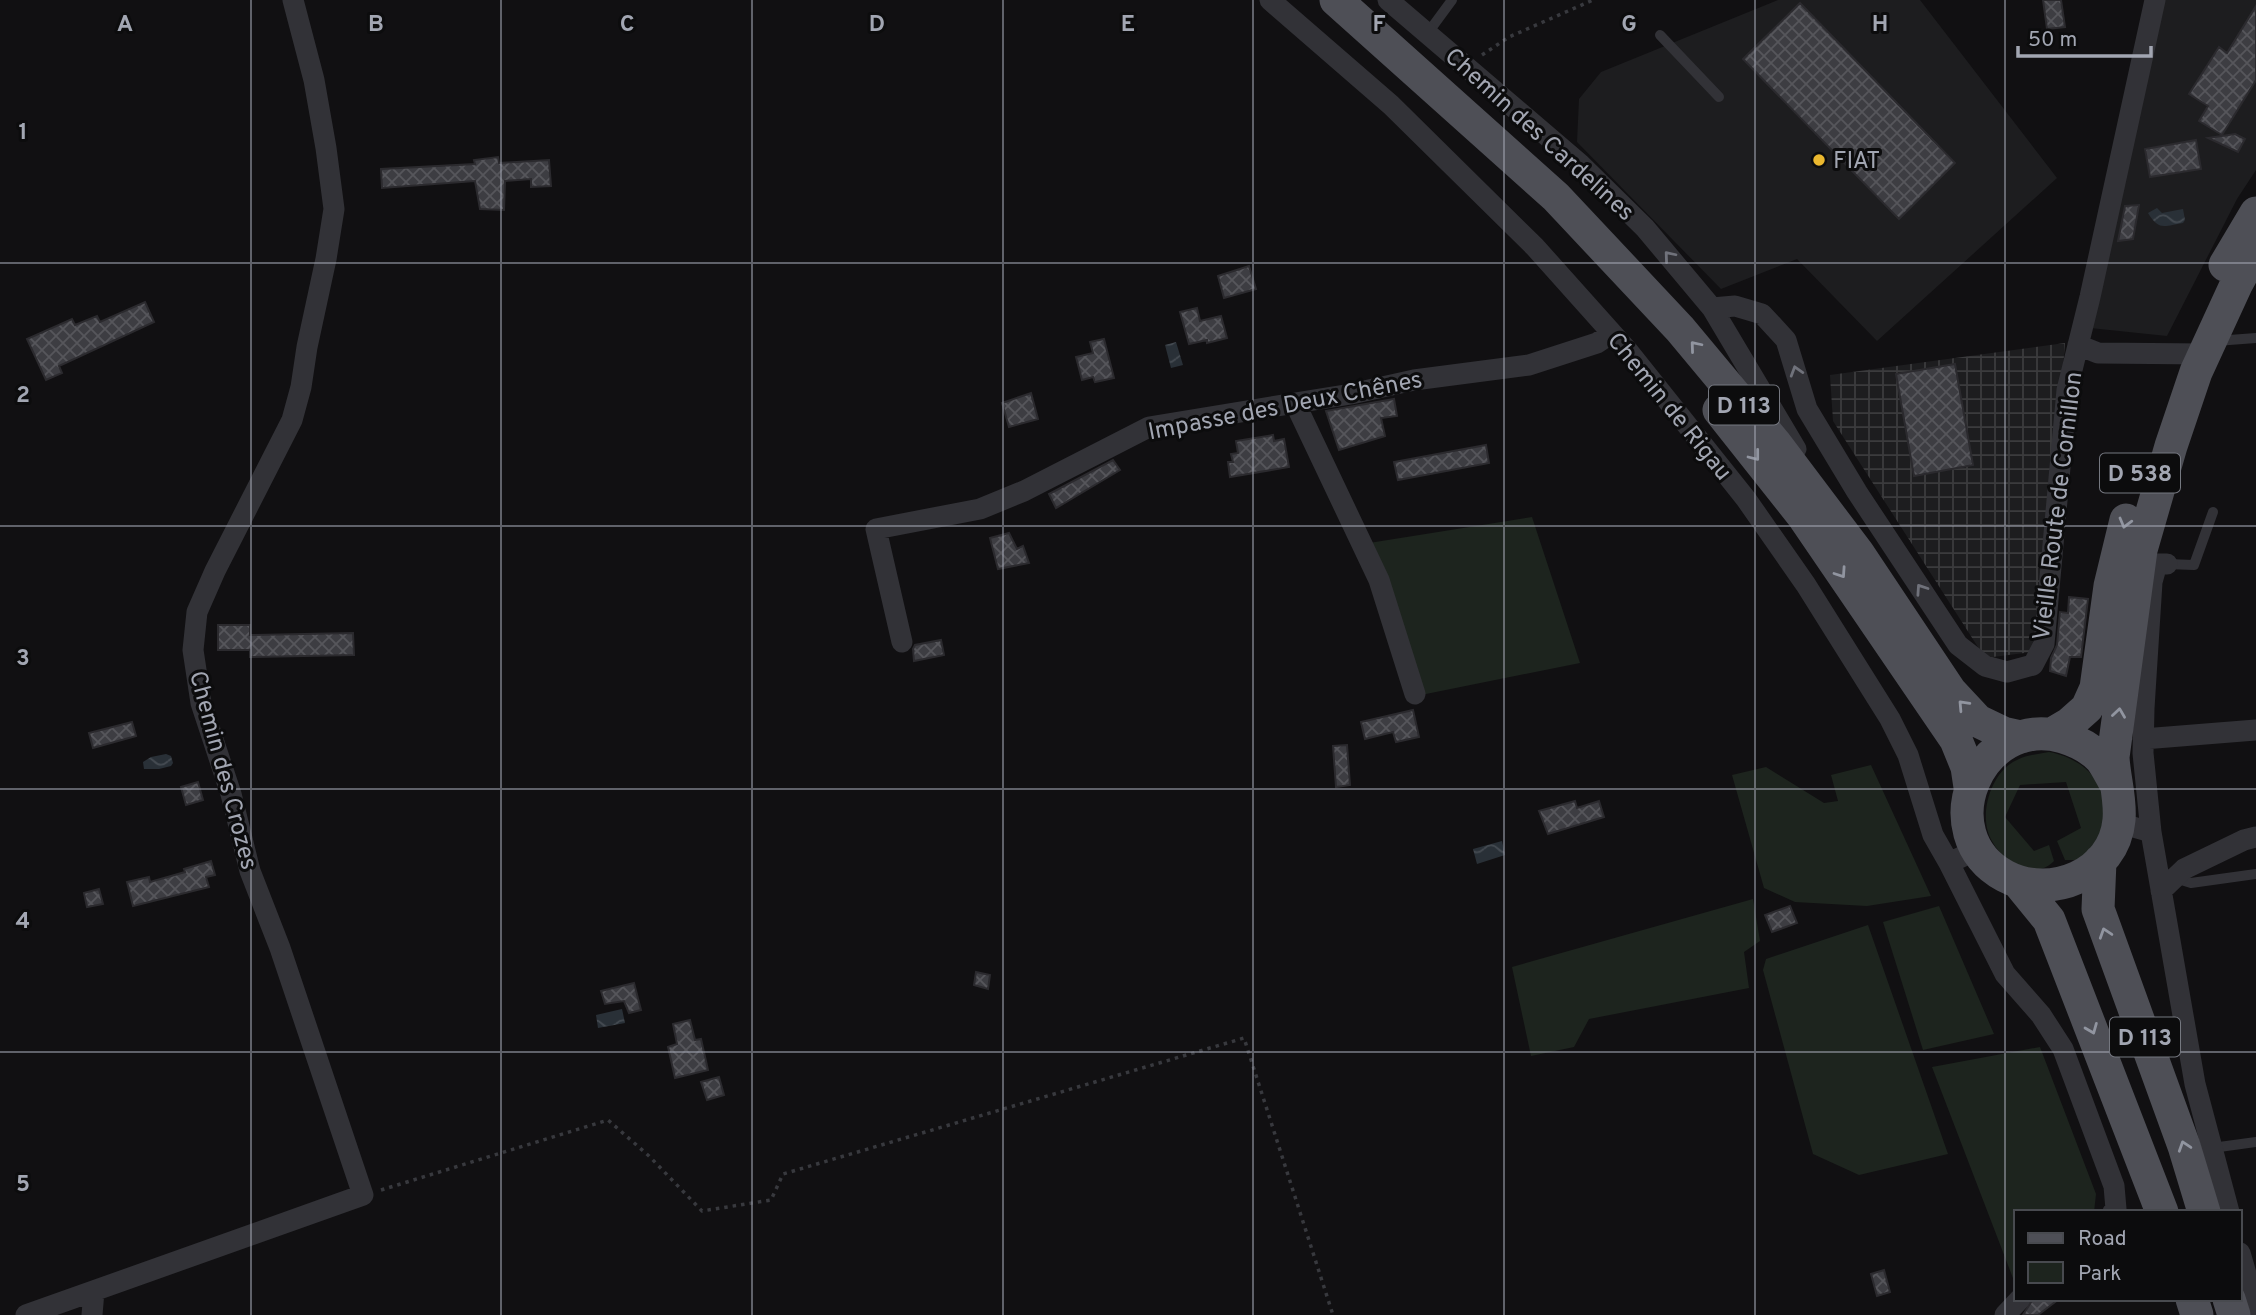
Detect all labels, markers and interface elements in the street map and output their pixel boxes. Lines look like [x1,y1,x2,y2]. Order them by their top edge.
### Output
text: A [117,11,133,40]
text: B [368,11,384,40]
text: C [620,11,634,40]
text: D [869,11,885,40]
text: E [1121,11,1135,40]
text: F [1372,11,1386,40]
text: G [1621,11,1637,40]
text: H [1872,11,1888,40]
scale bar [2018,14,2151,58]
text: 50 m [2028,27,2077,54]
street label: Chemin des Cardelines [1438,42,1640,229]
text: 1 [18,119,28,148]
place label: FIAT [1833,147,1880,177]
marker: FIAT [1811,152,1827,168]
one-way arrow [1664,251,1677,263]
street label: Chemin de Rigau [1600,327,1737,487]
one-way arrow [1691,342,1703,355]
one-way arrow [1789,365,1804,377]
street label: Impasse des Deux Chênes [1146,366,1425,448]
street label: Vieille Route de Cornillon [2028,370,2090,642]
text: 2 [16,382,30,411]
road number: D 113 [1709,386,1779,424]
one-way arrow [1747,448,1760,460]
road number: D 538 [2100,453,2180,492]
one-way arrow [2119,517,2133,529]
one-way arrow [1833,565,1845,578]
one-way arrow [1916,583,1929,596]
text: 3 [16,645,30,674]
street label: Chemin des Crozes [181,668,263,873]
one-way arrow [1958,700,1971,713]
one-way arrow [2111,707,2126,719]
text: 4 [16,908,30,937]
one-way arrow [2099,927,2114,939]
road number: D 113 [2110,1018,2180,1056]
one-way arrow [2084,1023,2098,1035]
one-way arrow [2178,1141,2192,1153]
text: 5 [16,1171,30,1200]
legend [2014,1210,2242,1301]
text: Road [2078,1226,2127,1253]
text: Park [2078,1261,2121,1288]

